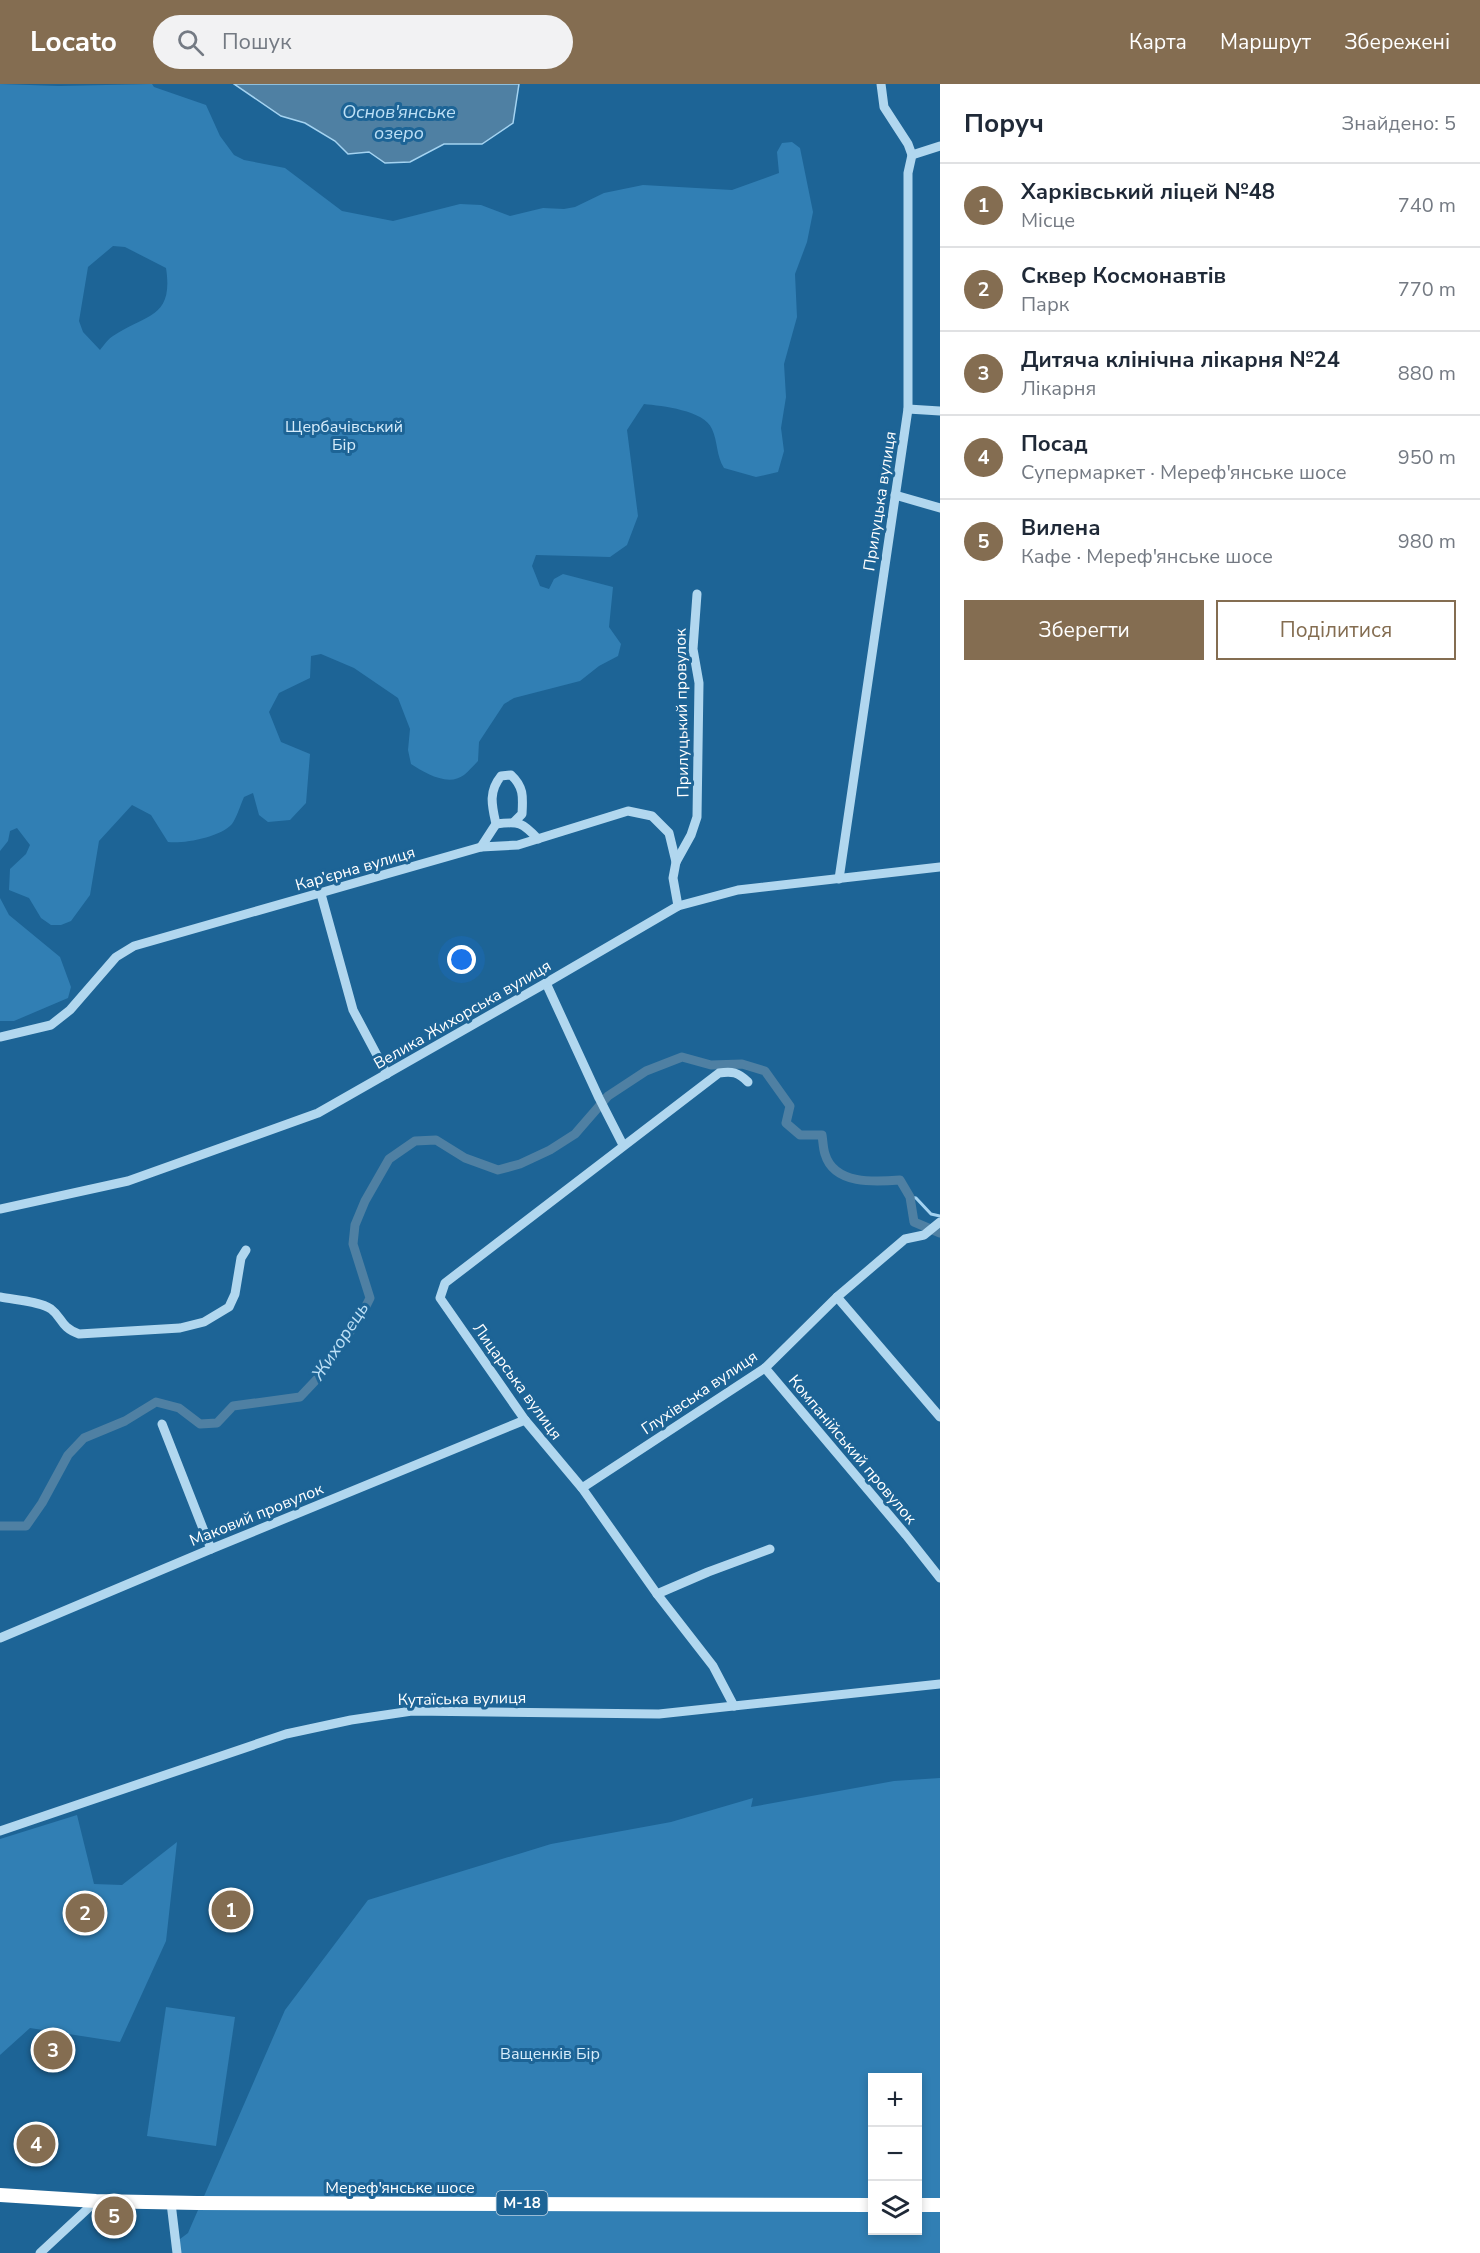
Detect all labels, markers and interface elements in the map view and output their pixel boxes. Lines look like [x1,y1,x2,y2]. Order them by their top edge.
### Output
search box [153,15,573,69]
text: Locato [30,23,117,61]
icon: search [174,26,207,59]
text: Пошук [222,27,292,57]
text: Карта [1129,28,1187,56]
text: Маршрут [1220,28,1311,56]
text: Збережені [1344,28,1450,56]
water label: Основ'янське озеро [342,100,456,145]
text: Поруч [964,106,1044,141]
text: Знайдено: 5 [1342,110,1456,137]
text: Харківський ліцей №48 [1021,177,1275,207]
text: 1 [978,192,990,219]
text: 740 m [1398,192,1456,219]
text: Місце [1021,207,1075,234]
text: Сквер Космонавтів [1021,261,1226,291]
text: 2 [978,276,990,303]
text: 770 m [1398,276,1456,303]
text: Парк [1021,291,1069,318]
text: Дитяча клінічна лікарня №24 [1021,345,1340,375]
text: 3 [978,360,990,387]
text: 880 m [1398,360,1456,387]
text: Лікарня [1021,375,1096,402]
park label: Щербачівський Бір [285,416,403,456]
text: Посад [1021,429,1087,459]
street label: Прилуцька вулиця [858,430,902,573]
text: 4 [978,444,990,471]
text: 950 m [1398,444,1456,471]
text: Супермаркет · Мереф'янське шосе [1021,459,1347,486]
text: Вилена [1021,513,1101,543]
text: 5 [978,528,990,555]
text: 980 m [1398,528,1456,555]
text: Кафе · Мереф'янське шосе [1021,543,1273,570]
button: Зберегти [964,600,1204,660]
button: Поділитися [1216,600,1456,660]
street label: Прилуцький провулок [670,628,694,798]
street label: Кар’єрна вулиця [293,841,418,897]
your location [447,945,476,974]
street label: Велика Жихорська вулиця [370,955,555,1075]
water label: Жихорець [305,1297,374,1385]
street label: Лицарська вулиця [467,1319,567,1445]
street label: Глухівська вулиця [637,1346,762,1440]
street label: Компанійський провулок [783,1370,922,1530]
street label: Маковий провулок [186,1478,327,1552]
street label: Кутаїська вулиця [398,1687,527,1711]
pin: 1 [212,1888,250,1932]
pin: 2 [66,1890,104,1936]
pin: 3 [34,2028,72,2072]
park label: Ващенків Бір [500,2043,600,2065]
map controls [868,2073,922,2235]
button: + [868,2073,922,2127]
pin: 4 [16,2122,56,2166]
button: − [868,2127,922,2181]
street label: Мереф'янське шосе [325,2177,475,2199]
button: layers [868,2181,922,2235]
road number: М-18 [496,2191,548,2215]
pin: 5 [94,2194,134,2238]

